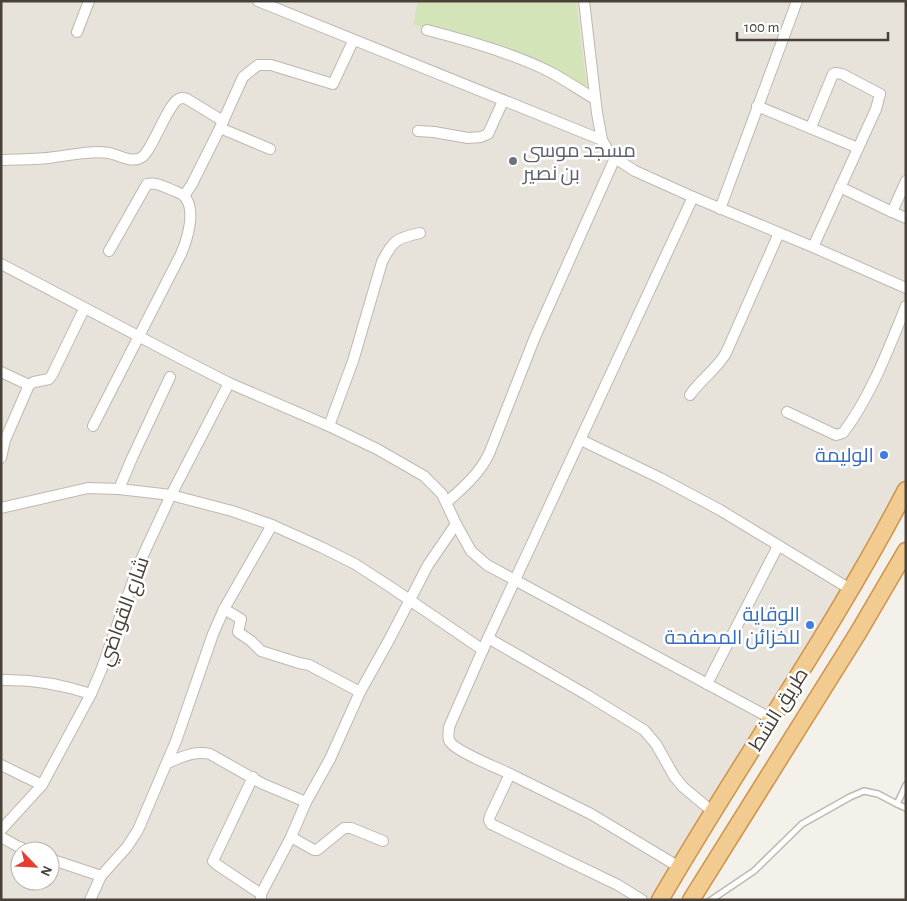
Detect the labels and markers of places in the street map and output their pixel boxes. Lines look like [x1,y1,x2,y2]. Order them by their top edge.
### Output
place label: مسجد موسى بن نصير [522,141,636,186]
marker: مسجد موسى بن نصير [507,155,519,167]
place label: الوليمة [815,446,874,467]
marker: الوليمة [878,449,890,461]
place label: الوقاية للخزائن المصفحة [664,605,800,650]
marker: الوقاية للخزائن المصفحة [804,619,816,631]

